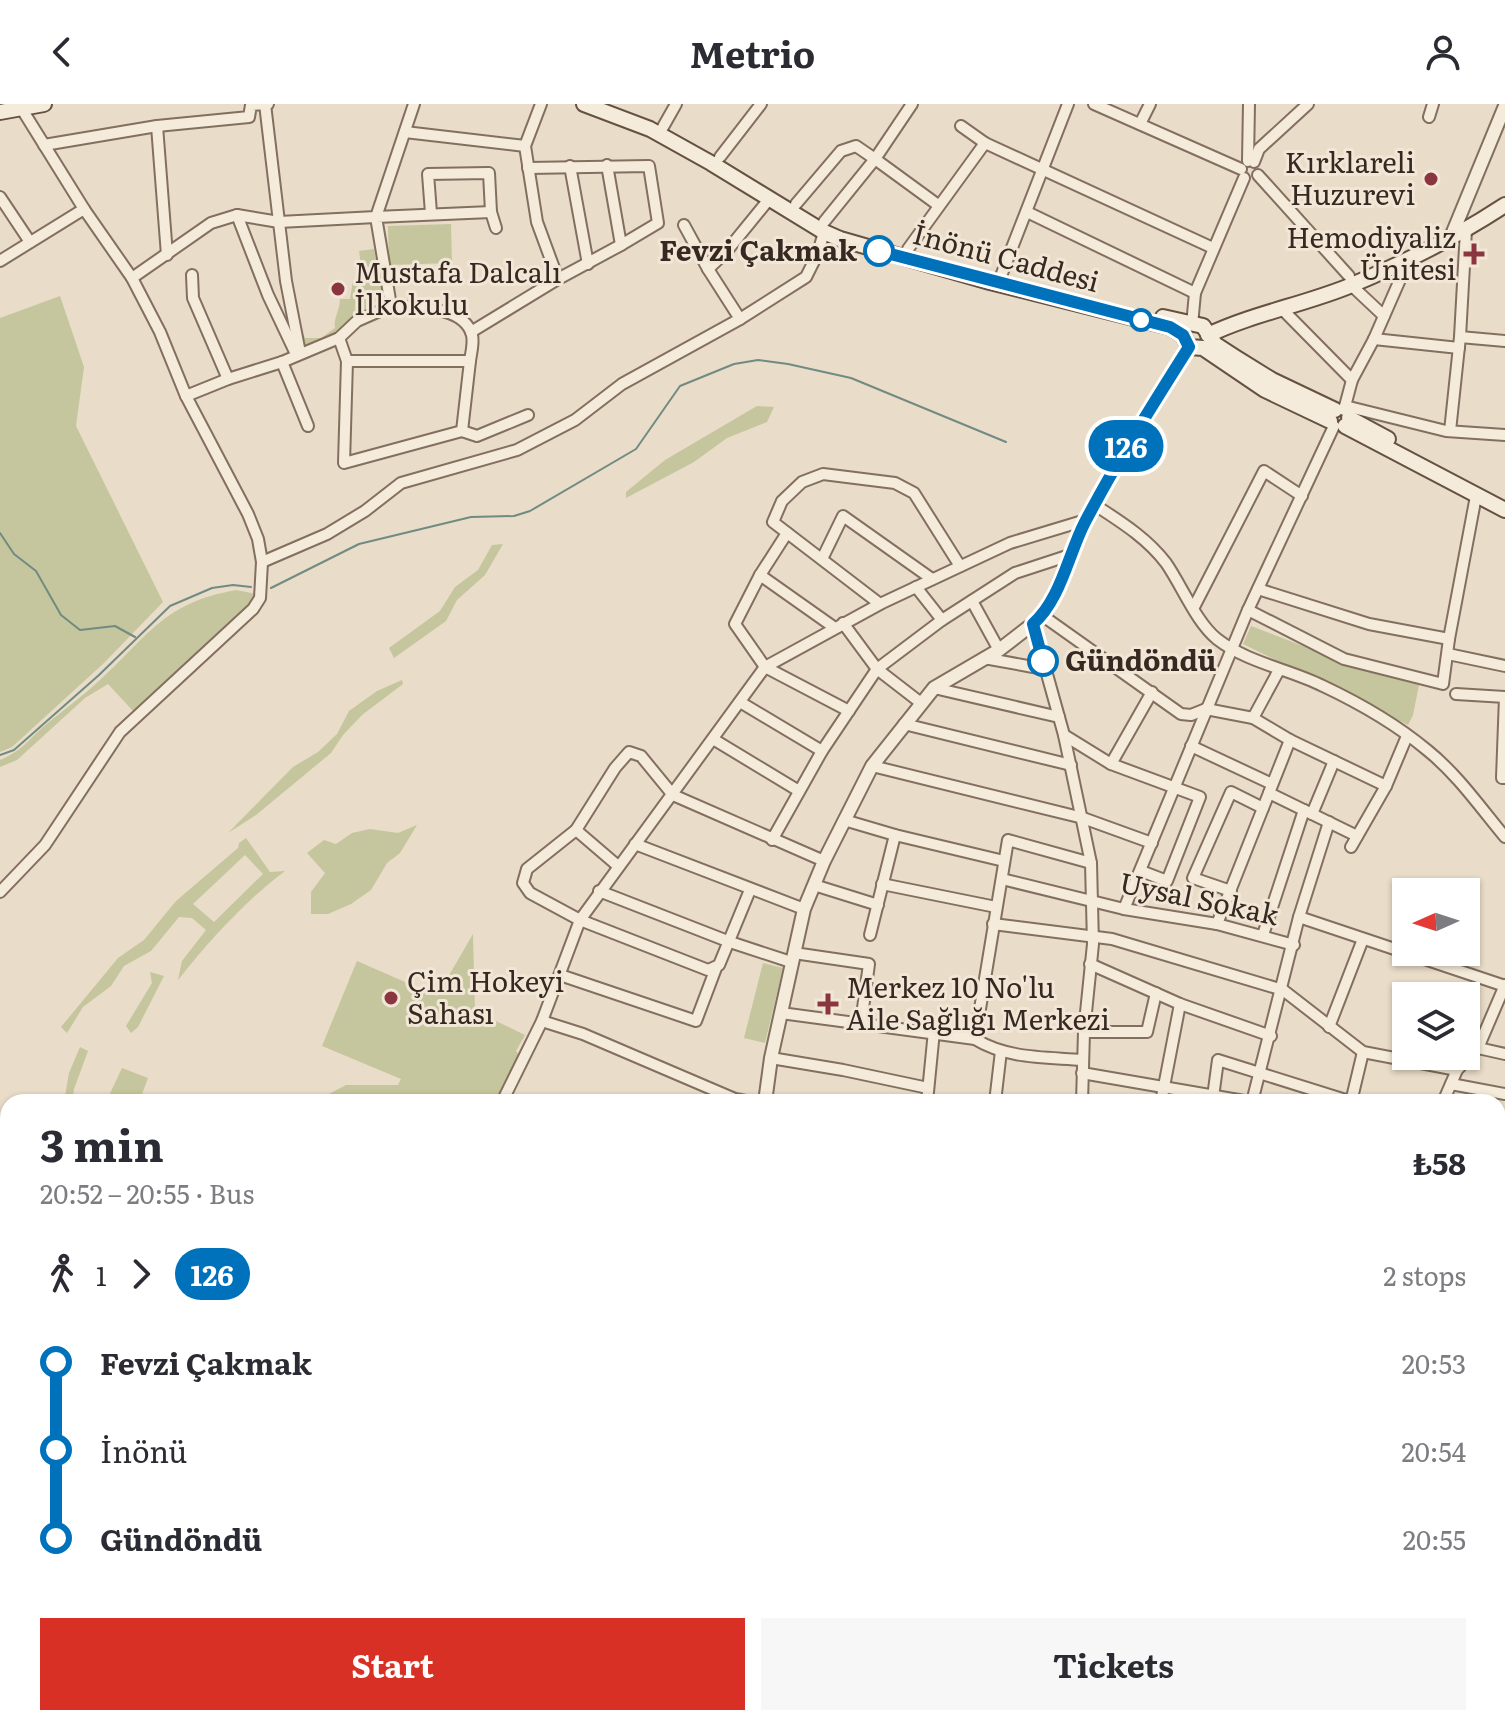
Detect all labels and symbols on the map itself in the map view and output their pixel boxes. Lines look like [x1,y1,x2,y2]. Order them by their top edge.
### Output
place label: Kırklareli Huzurevi [1285,140,1415,214]
marker: Kırklareli Huzurevi [1422,170,1440,188]
street label: İnönü Caddesi [909,211,1104,301]
place label: Hemodiyaliz Ünitesi [1286,215,1456,289]
place label: Fevzi Çakmak [659,228,857,270]
marker: Fevzi Çakmak [864,236,894,266]
marker: Hemodiyaliz Ünitesi [1463,243,1485,265]
place label: Mustafa Dalcalı İlkokulu [354,250,561,324]
marker: Mustafa Dalcalı İlkokulu [329,280,347,298]
unlabelled marker [1130,309,1152,331]
line badge: 126 [1080,420,1172,472]
place label: Gündöndü [1065,638,1216,680]
marker: Gündöndü [1028,646,1058,676]
street label: Uysal Sokak [1116,860,1284,935]
north arrow [1392,878,1480,966]
place label: Çim Hokeyi Sahası [407,959,564,1033]
place label: Merkez 10 No'lu Aile Sağlığı Merkezi [846,965,1110,1039]
marker: Çim Hokeyi Sahası [382,989,400,1007]
marker: Merkez 10 No'lu Aile Sağlığı Merkezi [817,993,839,1015]

